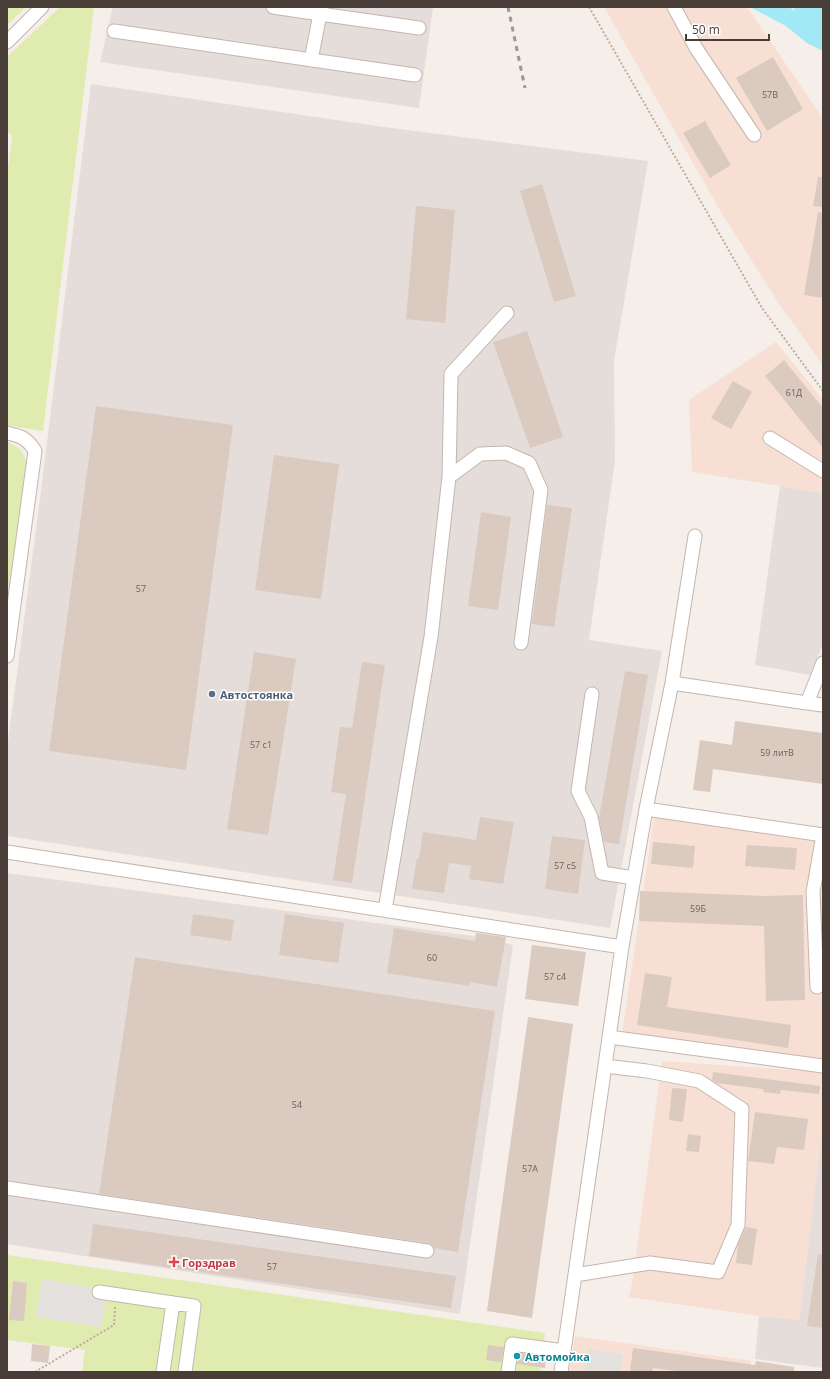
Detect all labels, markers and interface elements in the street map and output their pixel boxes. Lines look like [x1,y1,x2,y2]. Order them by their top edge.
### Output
scale bar [686,16,769,42]
text: 50 m [692,21,720,38]
house number: 57В [762,88,778,101]
house number: 61Д [786,386,802,399]
house number: 57 [136,582,146,595]
place label: Автостоянка [220,687,293,702]
marker: Автостоянка [207,689,217,699]
house number: 57 с1 [250,738,272,751]
house number: 59 литВ [760,746,794,759]
house number: 57 с5 [554,859,576,872]
house number: 59Б [690,902,706,915]
house number: 60 [427,951,437,964]
house number: 57 с4 [544,970,566,983]
house number: 54 [292,1098,302,1111]
house number: 57А [522,1162,538,1175]
place label: Горздрав [182,1255,236,1270]
marker: Горздрав [169,1257,179,1267]
house number: 57 [267,1260,277,1273]
place label: Автомойка [525,1349,590,1364]
marker: Автомойка [512,1351,522,1361]

